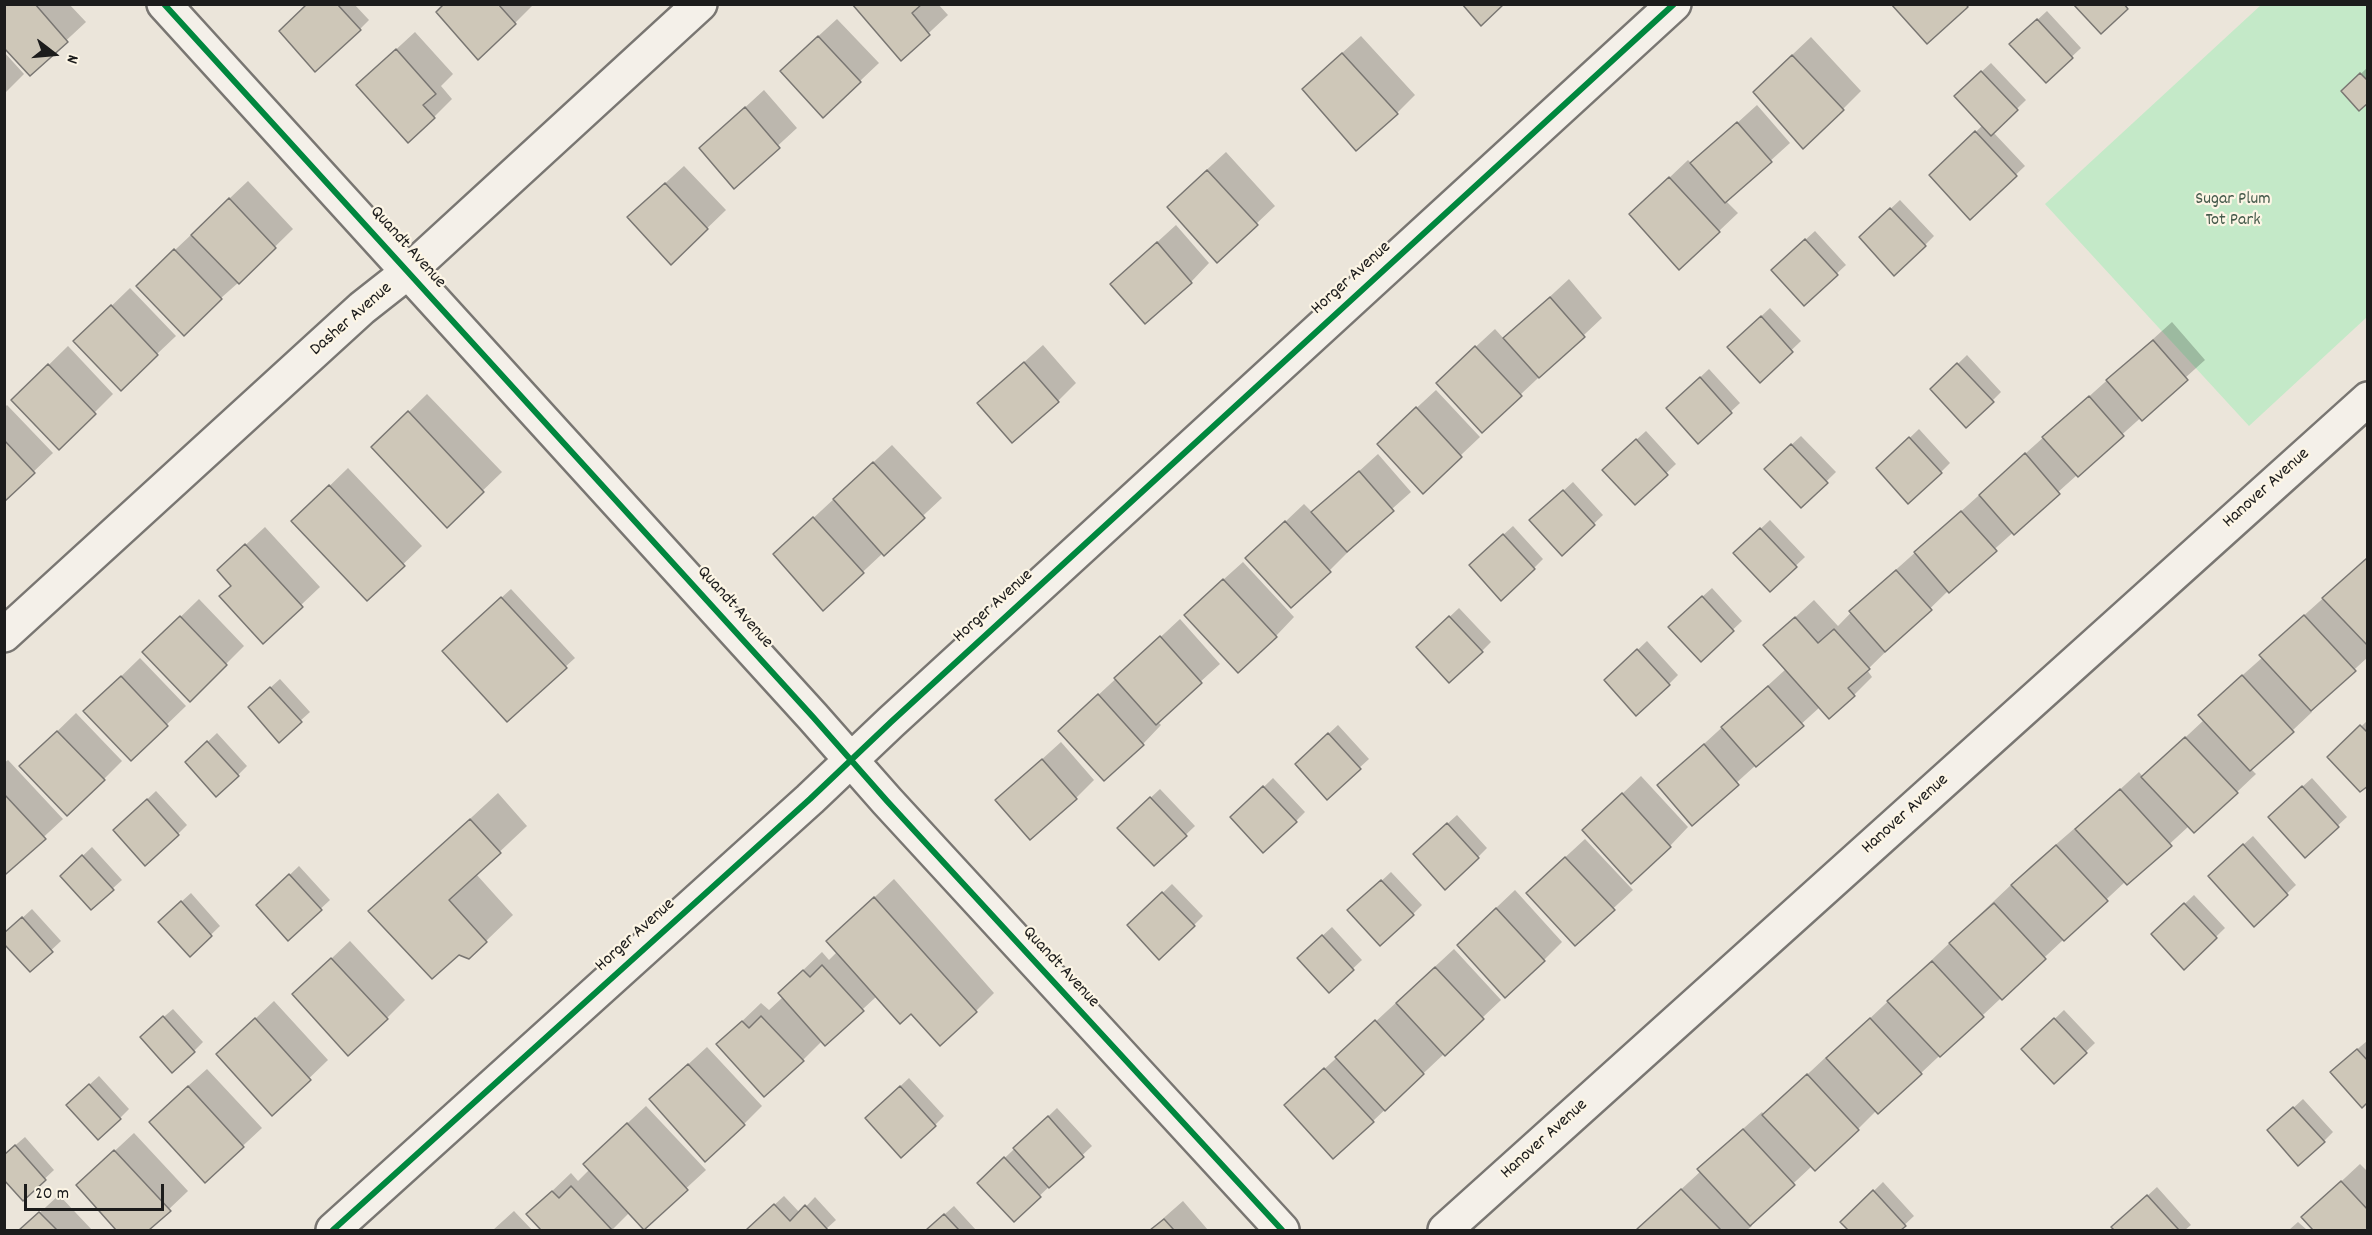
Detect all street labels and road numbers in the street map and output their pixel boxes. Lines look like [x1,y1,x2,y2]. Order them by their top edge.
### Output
street label: Quandt Avenue [364,202,450,294]
street label: Horger Avenue [1308,238,1396,320]
street label: Dasher Avenue [307,279,397,361]
street label: Hanover Avenue [2219,444,2315,534]
street label: Quandt Avenue [691,562,777,654]
street label: Horger Avenue [950,566,1038,648]
street label: Hanover Avenue [1858,770,1954,860]
street label: Horger Avenue [592,895,680,977]
street label: Quandt Avenue [1017,923,1103,1013]
street label: Hanover Avenue [1497,1095,1593,1185]

